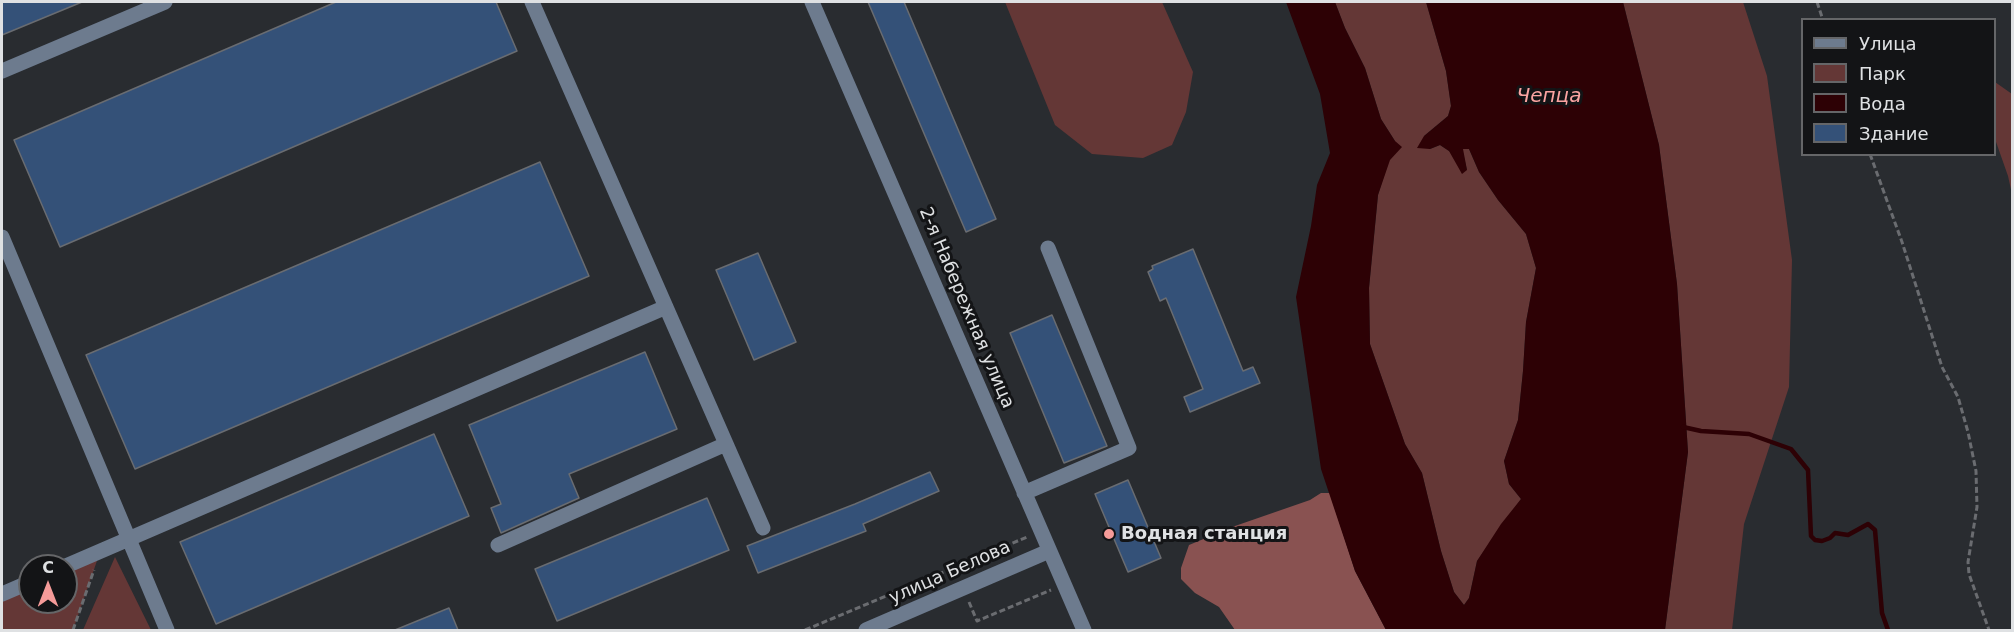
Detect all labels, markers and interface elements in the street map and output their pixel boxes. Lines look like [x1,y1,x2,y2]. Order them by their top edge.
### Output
legend [1801,18,1996,156]
text: Улица [1859,33,1916,54]
text: Парк [1859,63,1906,84]
water label: Чепца [1517,85,1581,109]
text: Вода [1859,93,1906,114]
text: Здание [1859,123,1929,144]
street label: 2-я Набережная улица [914,204,1018,412]
place label: Водная станция [1121,523,1287,545]
marker: Водная станция [1102,527,1116,541]
street label: улица Белова [886,537,1014,609]
north arrow [18,554,78,614]
text: С [42,558,54,577]

